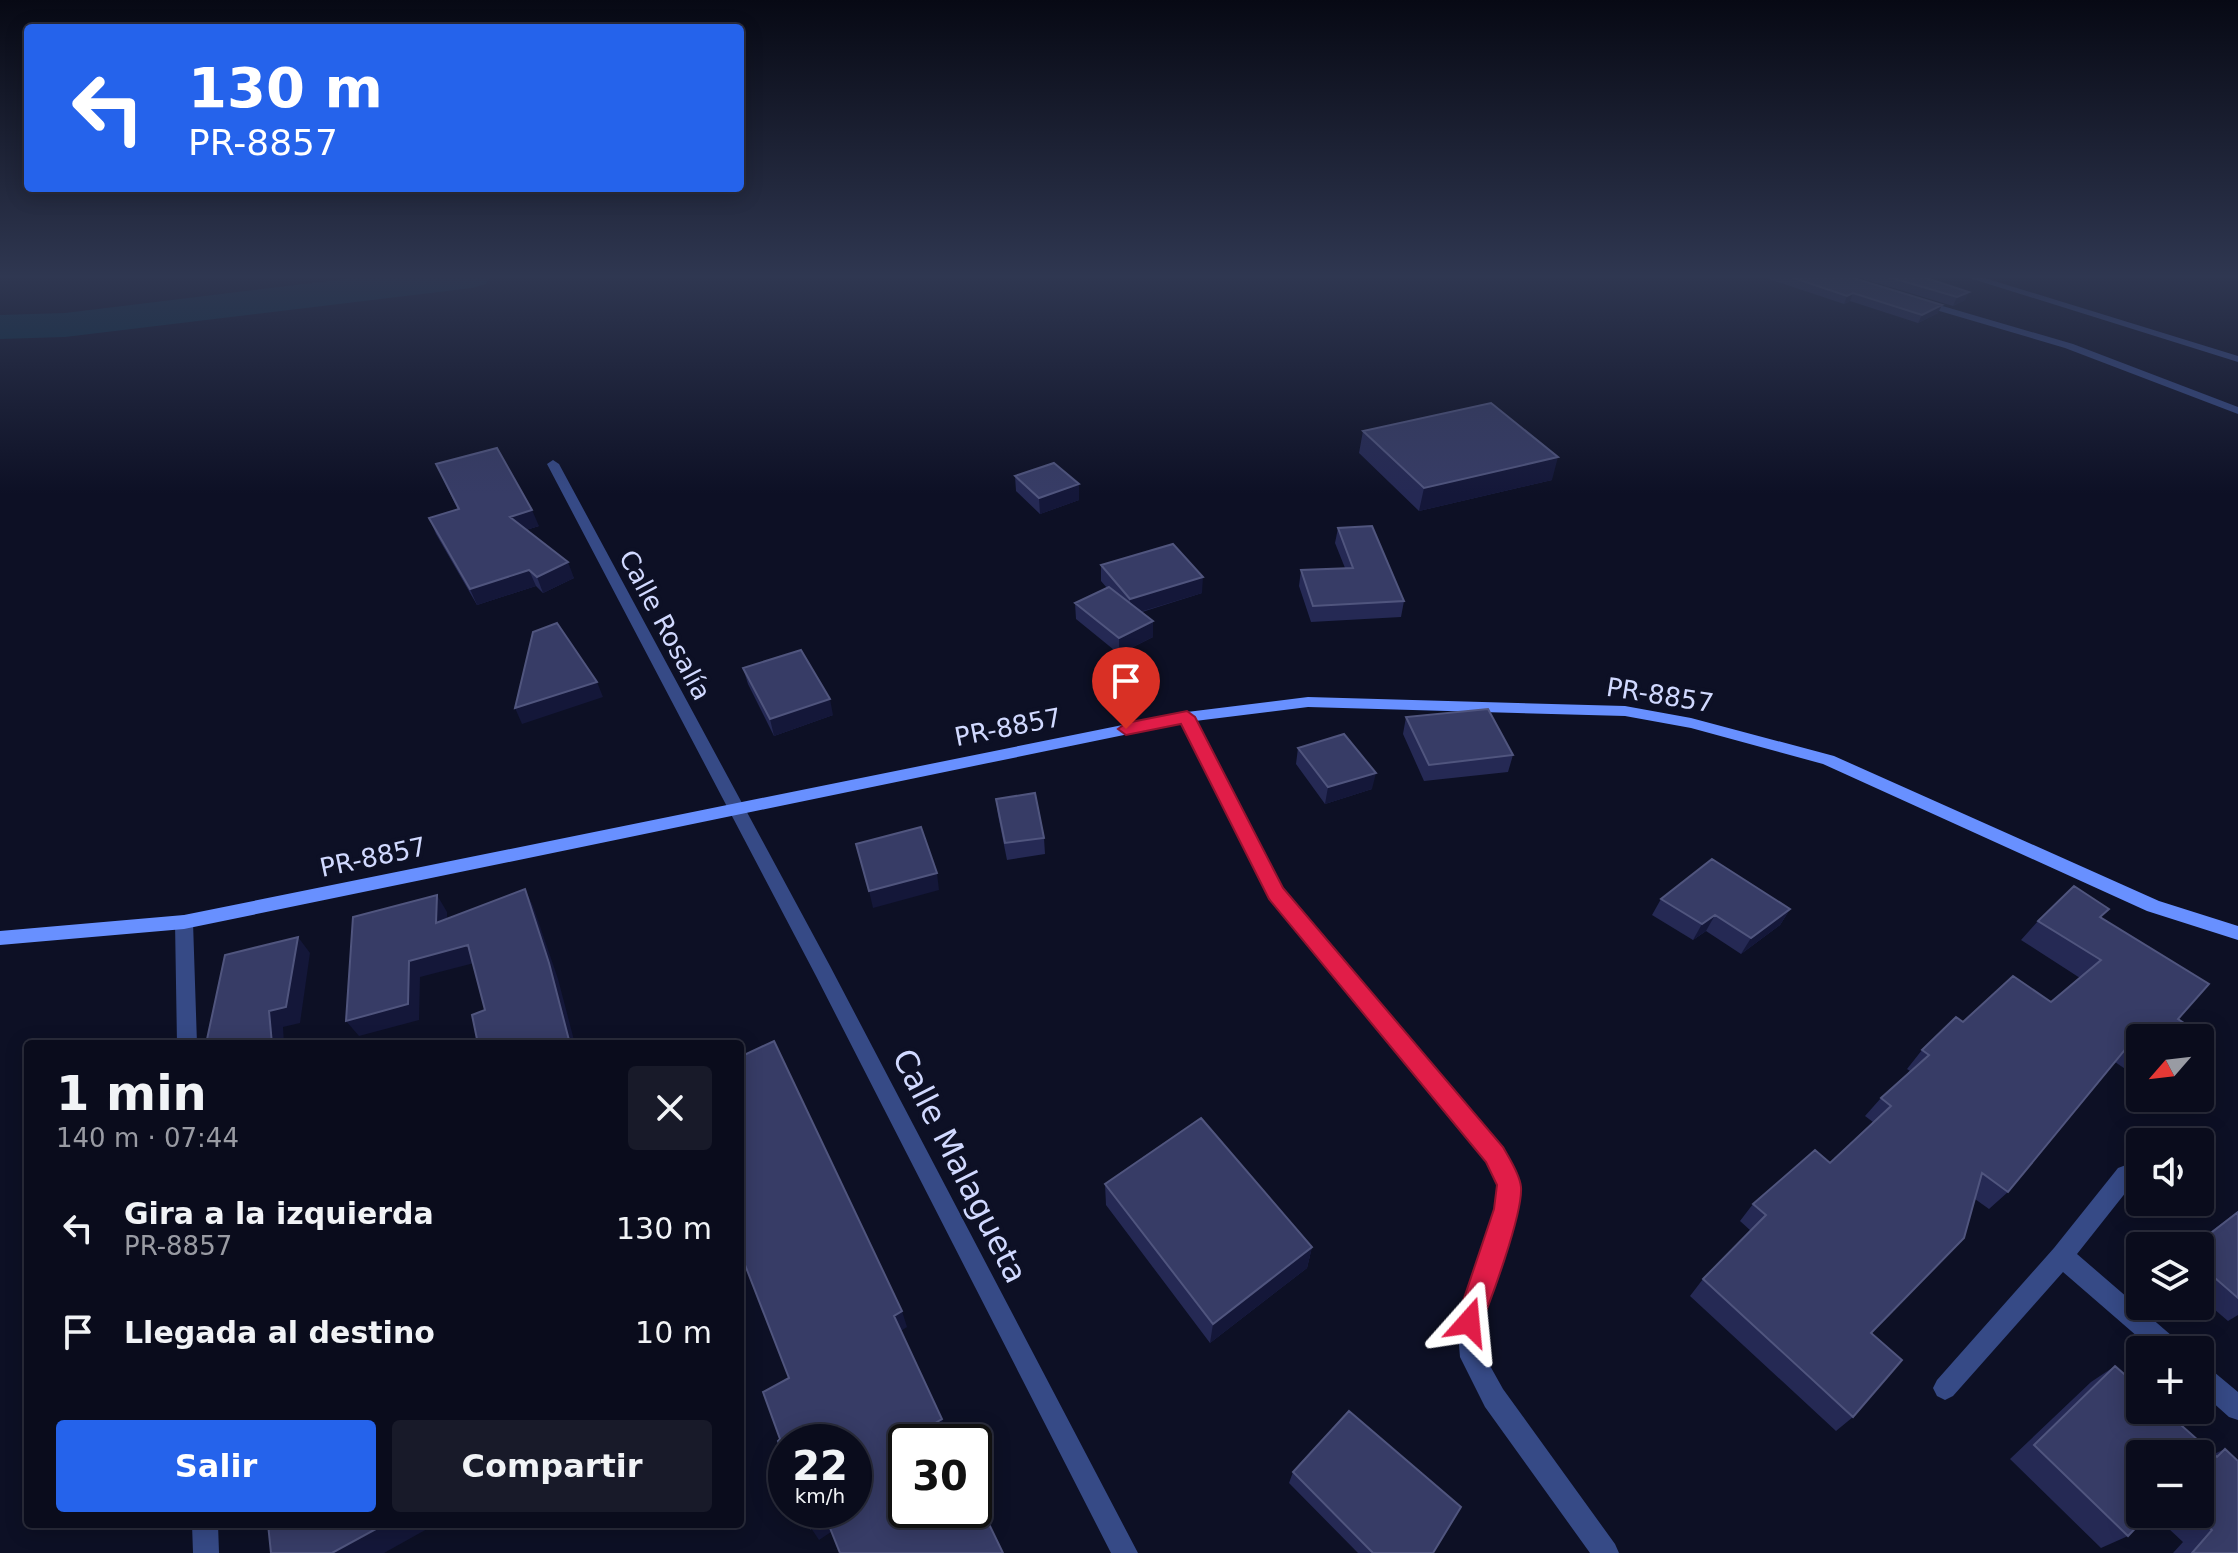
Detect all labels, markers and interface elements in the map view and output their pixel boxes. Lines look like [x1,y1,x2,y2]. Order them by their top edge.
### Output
text: 130 m [188,55,383,120]
icon: left [56,56,160,160]
text: PR-8857 [188,122,338,163]
street label: Calle Rosalía [613,545,717,705]
pin [1092,647,1160,729]
icon: arrive [1104,659,1148,703]
street label: PR-8857 [1604,672,1716,718]
street label: PR-8857 [952,702,1064,752]
street label: PR-8857 [317,831,429,883]
north arrow [2126,1024,2214,1112]
map controls [2126,1024,2214,1528]
street label: Calle Malagueta [885,1043,1035,1289]
text: 1 min [56,1065,207,1121]
button: close [628,1066,712,1150]
text: 140 m · 07:44 [56,1123,239,1153]
button: sound [2126,1128,2214,1216]
text: Gira a la izquierda [124,1196,434,1231]
icon: left [56,1206,100,1250]
text: 130 m [616,1211,712,1246]
text: PR-8857 [124,1231,232,1261]
button: layers [2126,1232,2214,1320]
position arrow [1427,1280,1511,1364]
icon: arrive [56,1310,100,1354]
text: Llegada al destino [124,1315,435,1350]
text: 10 m [635,1315,712,1350]
button: + [2126,1336,2214,1424]
button: Salir [56,1420,376,1512]
button: Compartir [392,1420,712,1512]
speed limit sign: 30 [888,1424,992,1528]
button: − [2126,1440,2214,1528]
text: 22 [792,1443,848,1489]
text: km/h [795,1484,845,1508]

